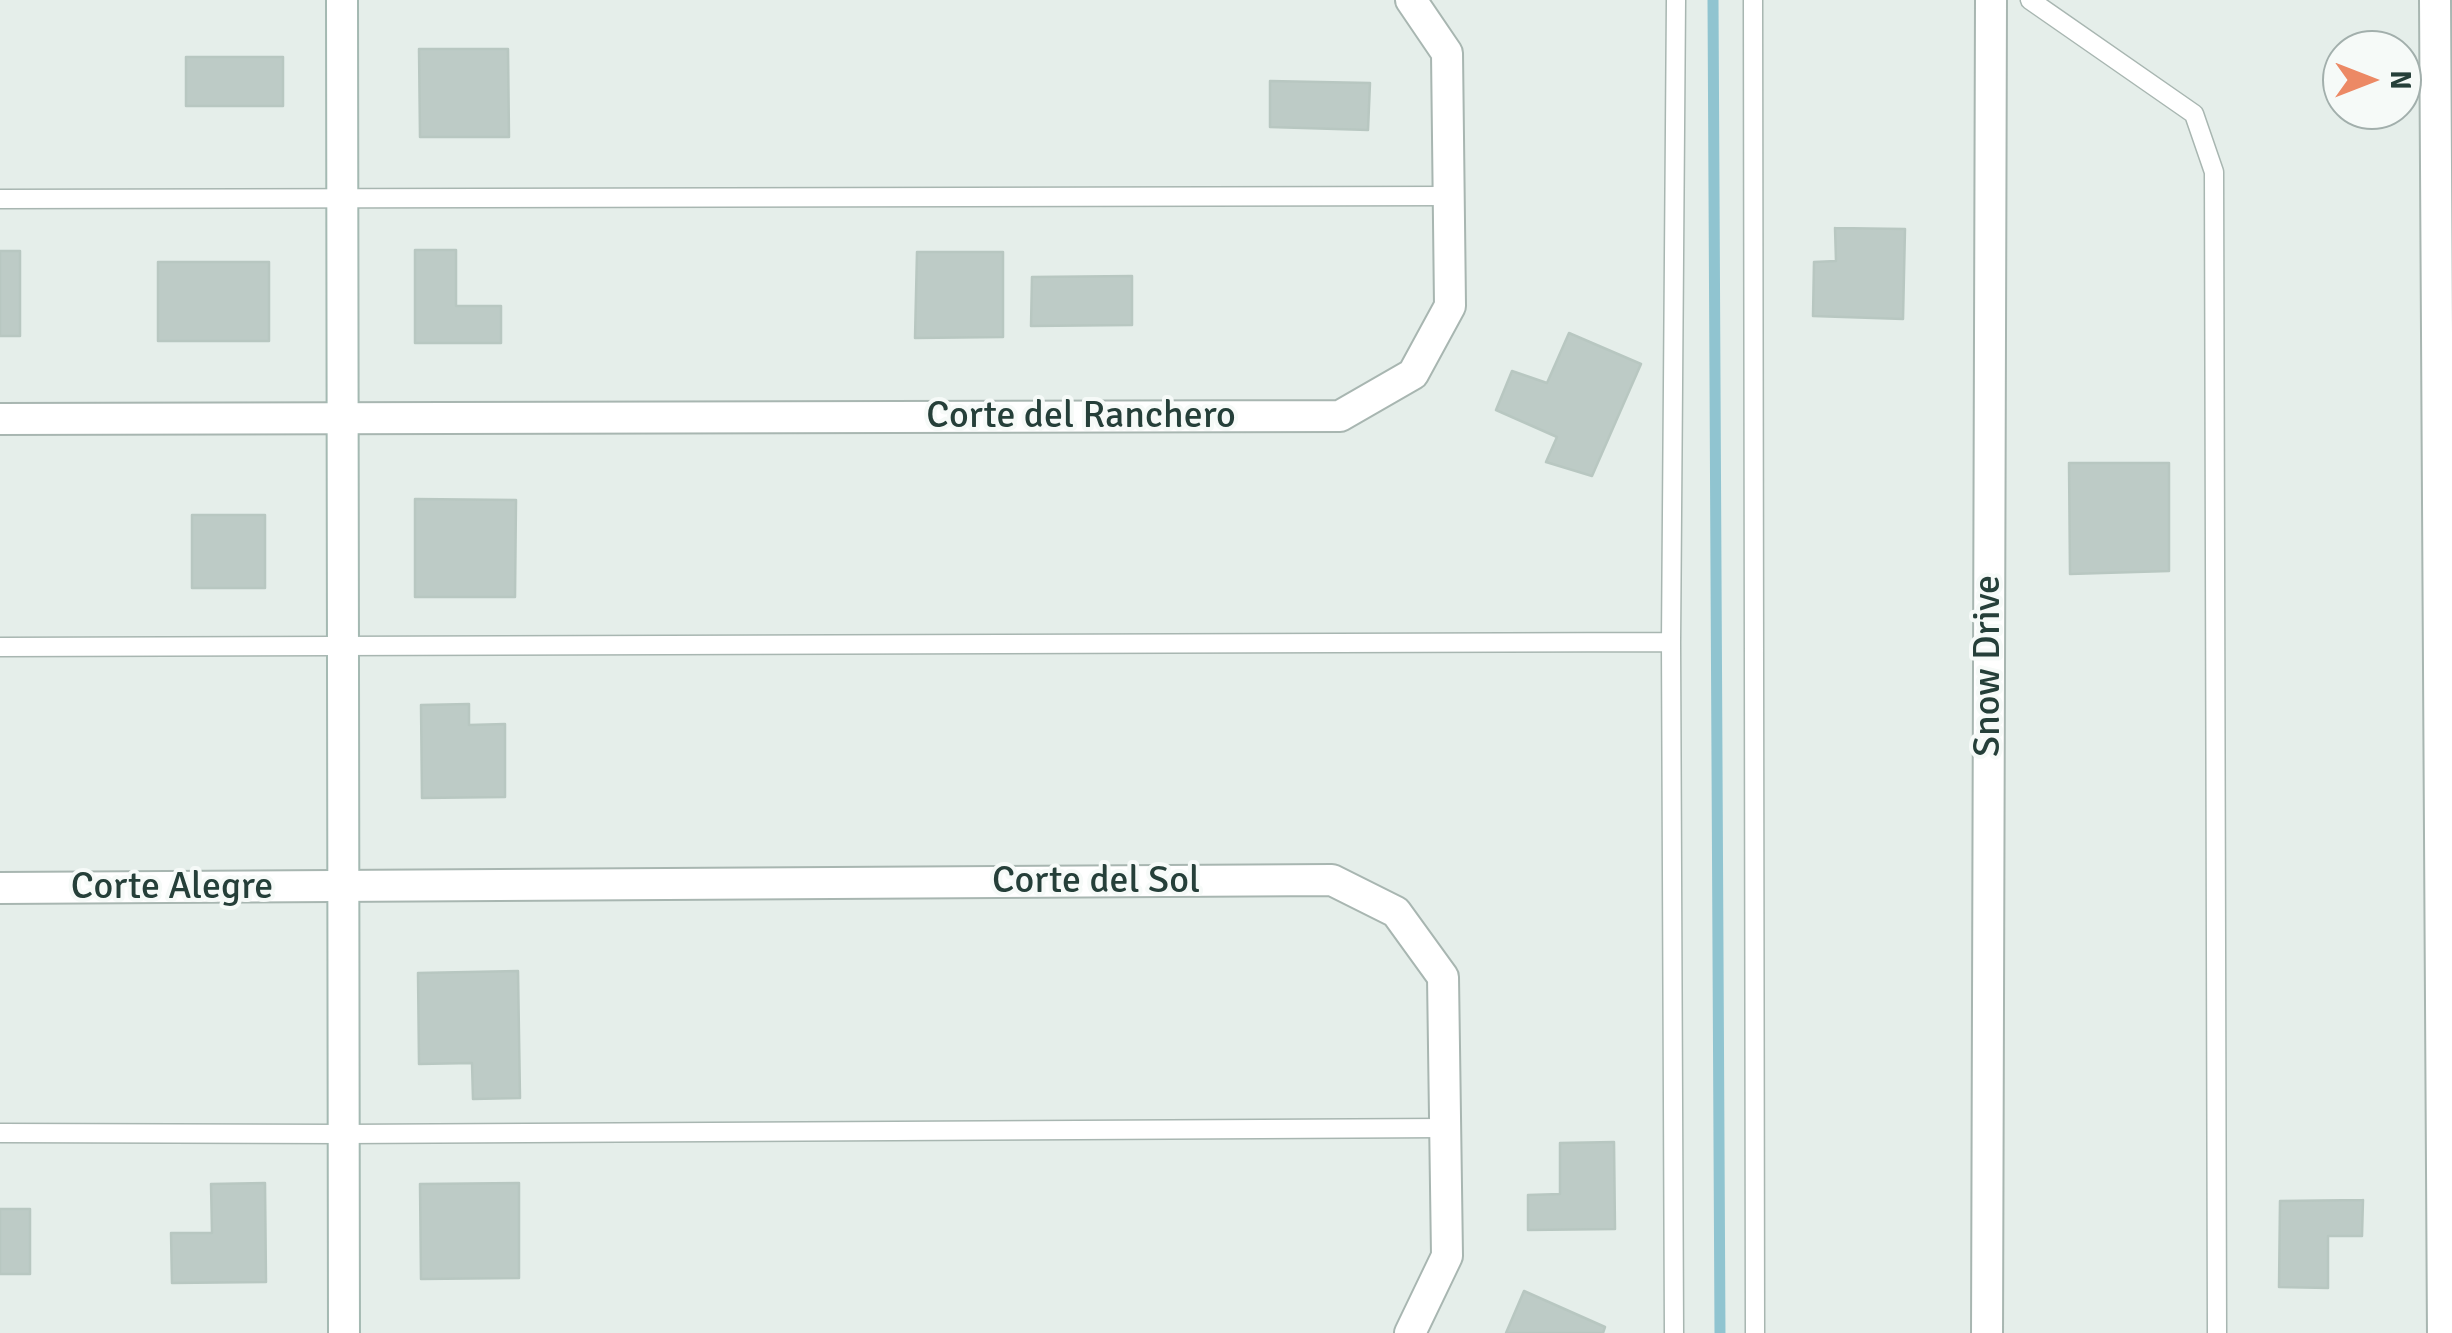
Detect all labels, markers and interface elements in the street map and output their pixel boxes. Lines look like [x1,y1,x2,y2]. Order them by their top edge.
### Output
north arrow [2322,30,2422,130]
text: N [2383,70,2417,90]
street label: Corte del Ranchero [926,394,1236,440]
street label: Snow Drive [1966,575,2012,757]
street label: Corte del Sol [992,859,1200,905]
street label: Corte Alegre [71,865,273,911]

